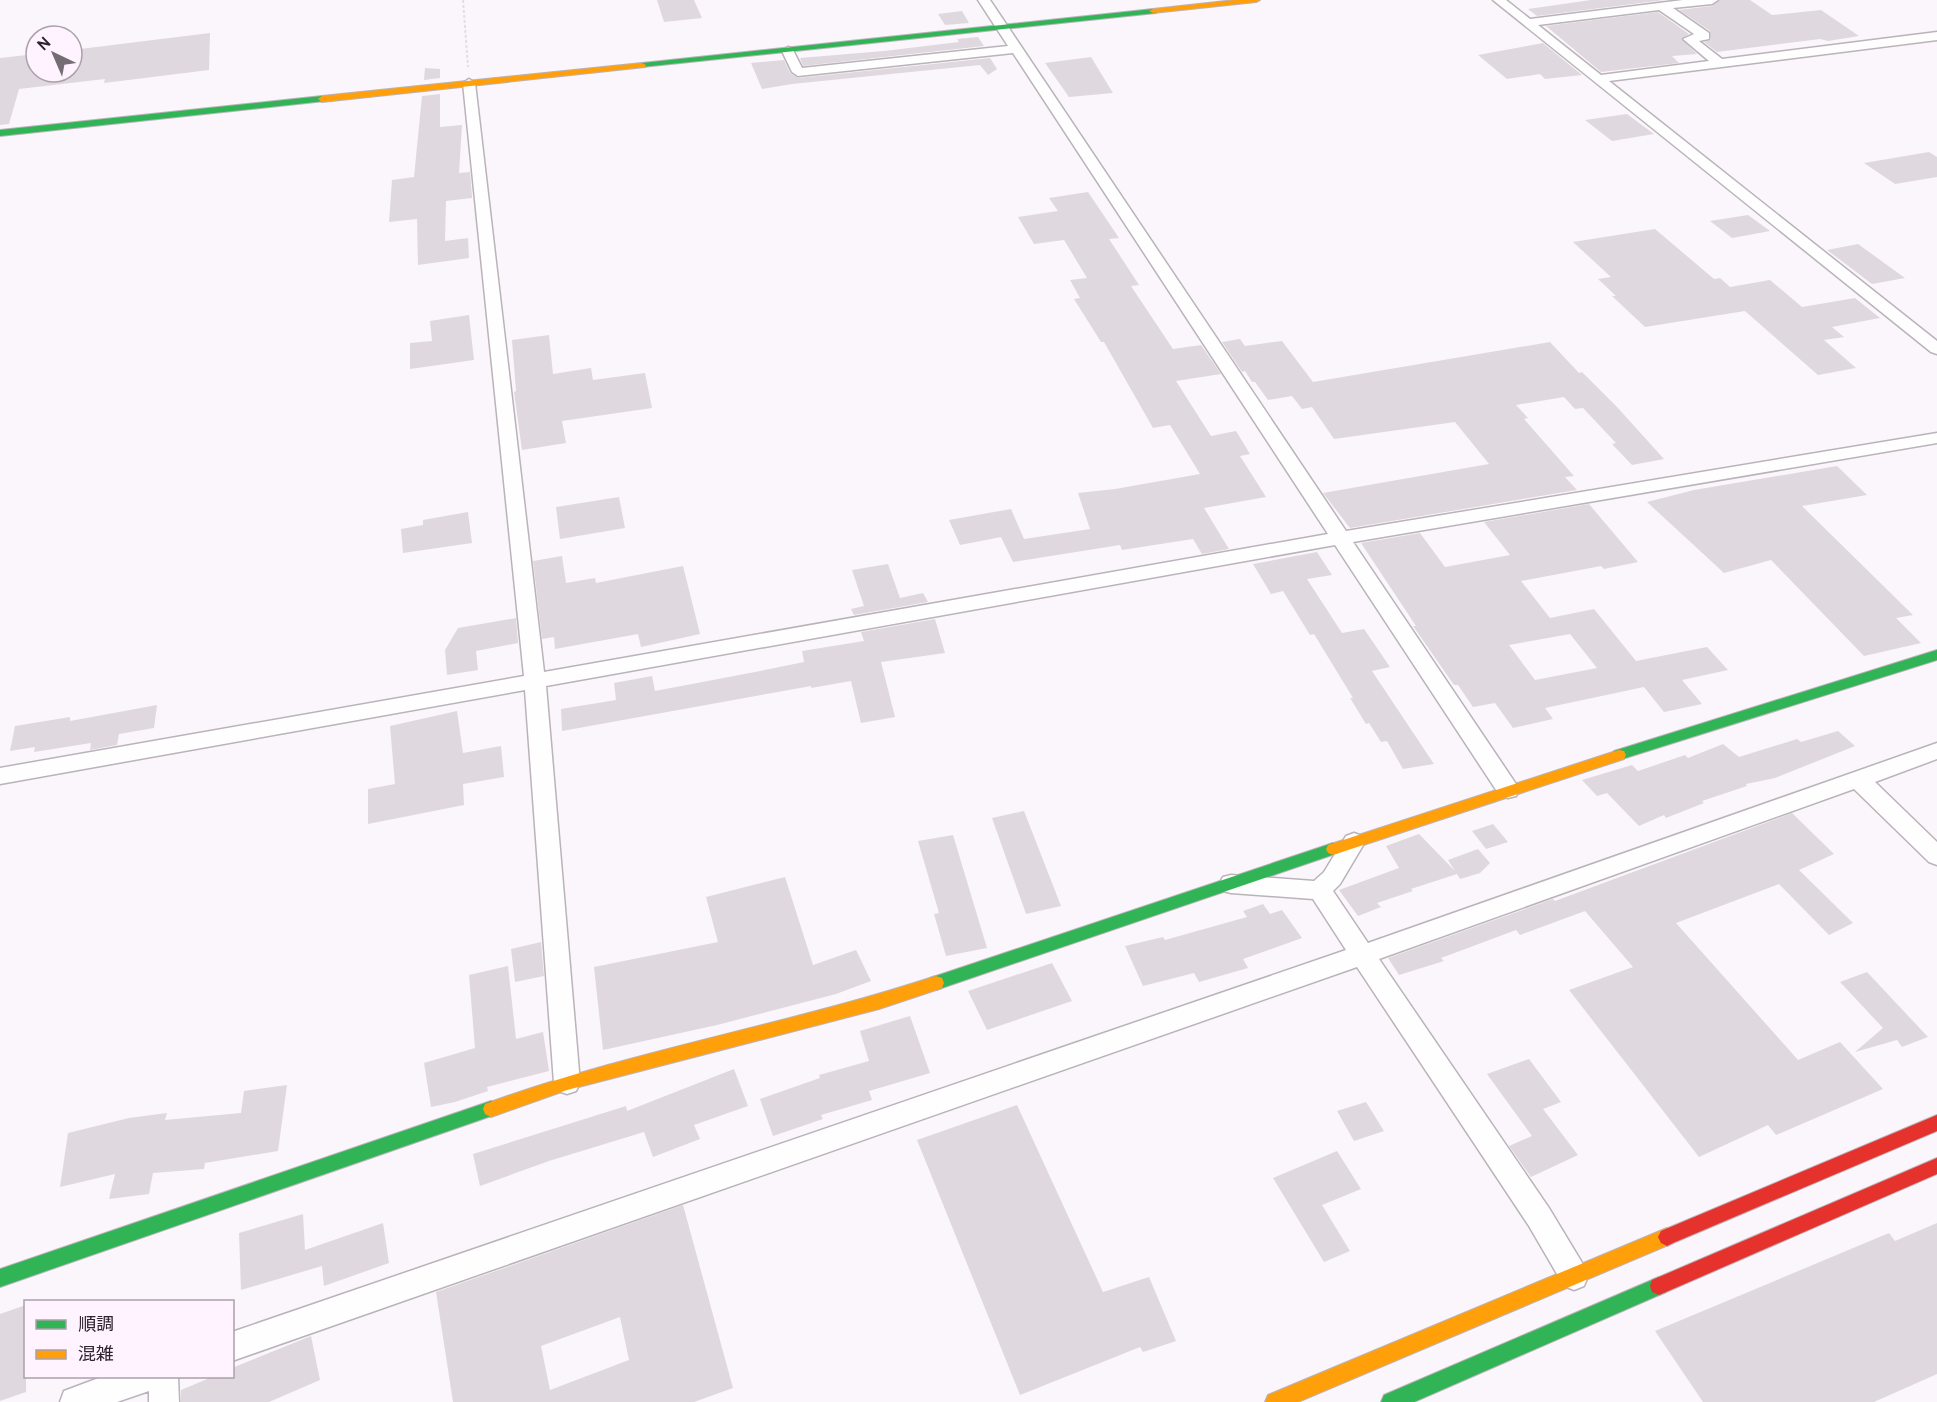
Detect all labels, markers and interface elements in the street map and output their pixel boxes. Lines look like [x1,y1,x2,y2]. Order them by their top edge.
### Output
north arrow [24,24,84,84]
text: N [34,33,56,56]
legend [24,1300,234,1378]
text: 順調 [78,1314,114,1337]
text: 混雑 [78,1344,114,1367]

